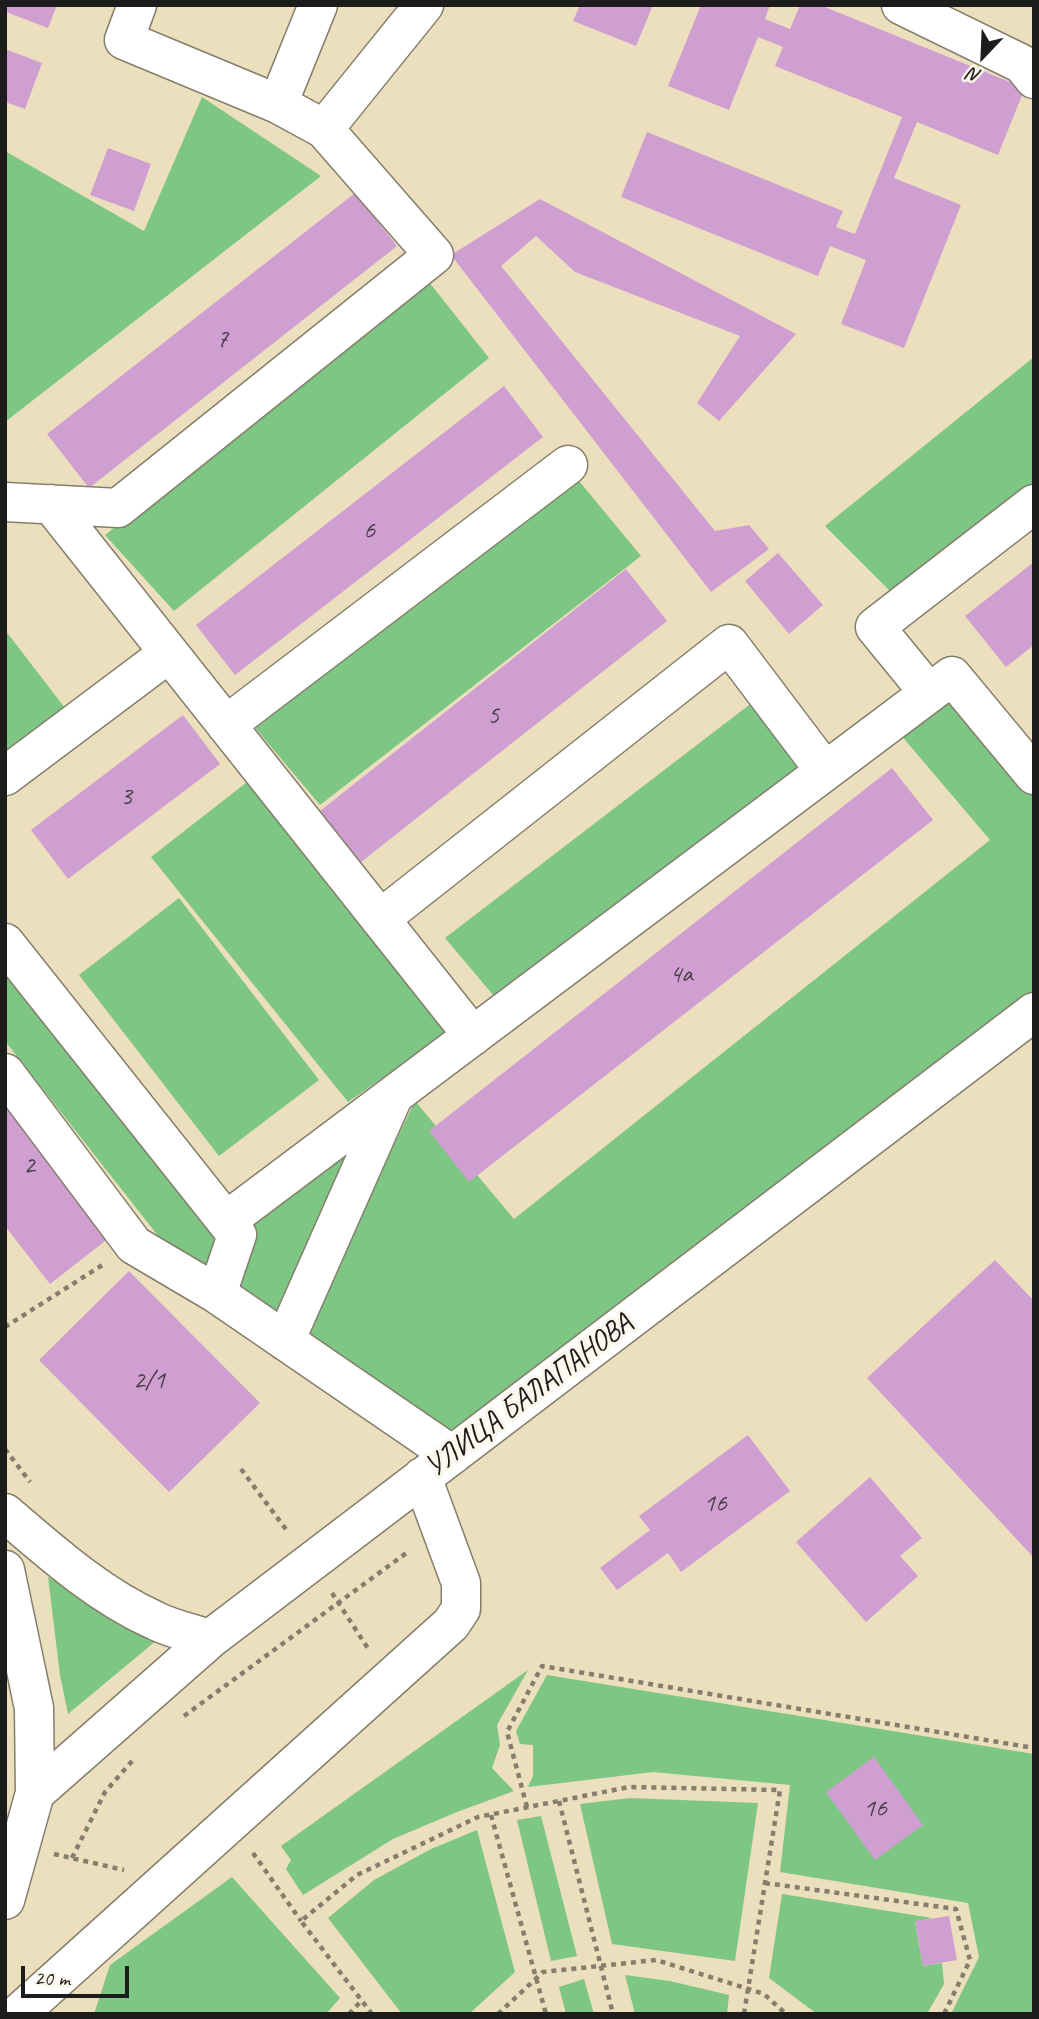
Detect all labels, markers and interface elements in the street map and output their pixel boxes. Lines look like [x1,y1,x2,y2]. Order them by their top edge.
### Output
north arrow [948,21,1018,91]
text: N [965,62,985,89]
house number: 7 [216,324,228,356]
house number: 6 [363,515,375,547]
house number: 5 [487,700,499,732]
house number: 3 [120,781,132,813]
house number: 4а [669,959,693,991]
house number: 2 [23,1150,35,1182]
street label: УЛИЦА БАЛАПАНОВА [418,1306,640,1486]
house number: 2/1 [133,1365,165,1397]
house number: 16 [703,1488,727,1520]
house number: 16 [863,1793,887,1825]
scale bar [24,1952,133,1996]
text: 20 m [34,1965,70,1991]

